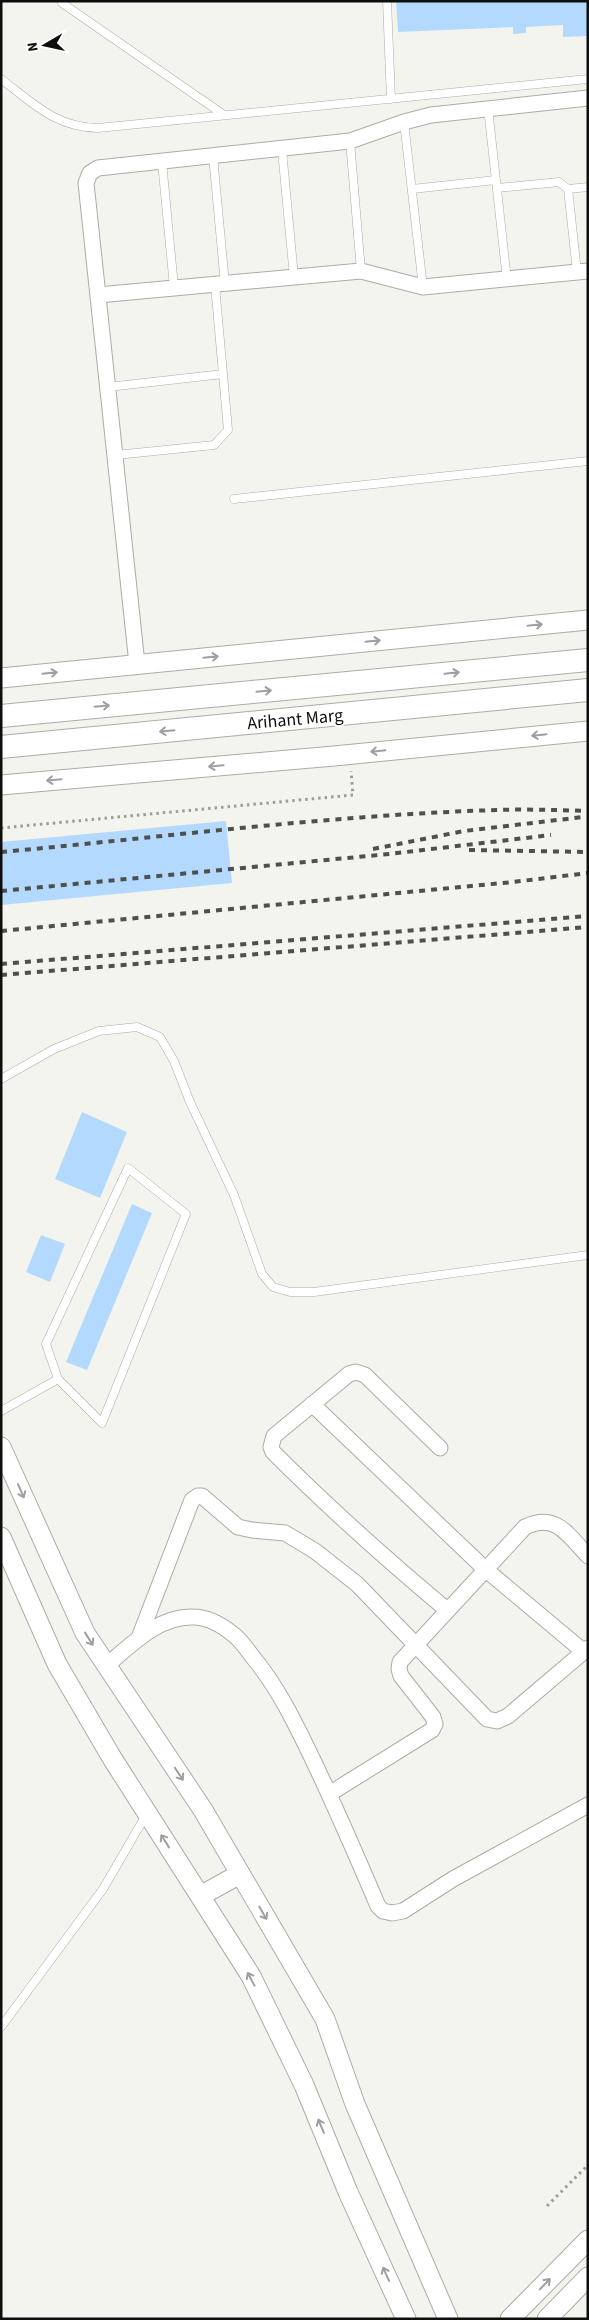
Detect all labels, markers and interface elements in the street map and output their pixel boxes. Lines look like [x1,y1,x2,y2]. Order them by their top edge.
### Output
north arrow [20,20,70,70]
text: N [23,41,44,53]
one-way arrow [527,620,543,630]
one-way arrow [365,636,381,646]
one-way arrow [203,652,219,662]
one-way arrow [41,668,57,678]
one-way arrow [444,668,460,678]
one-way arrow [256,686,272,696]
one-way arrow [94,701,110,711]
street label: Arihant Marg [246,703,344,736]
one-way arrow [159,726,175,736]
one-way arrow [532,730,548,740]
one-way arrow [370,747,386,756]
one-way arrow [208,761,224,771]
one-way arrow [46,775,62,785]
one-way arrow [17,1483,27,1498]
one-way arrow [84,1631,94,1645]
one-way arrow [174,1767,184,1781]
one-way arrow [160,1834,170,1848]
one-way arrow [259,1905,269,1920]
one-way arrow [246,1971,256,1986]
one-way arrow [315,2118,324,2133]
one-way arrow [381,2267,390,2282]
one-way arrow [539,2278,551,2291]

